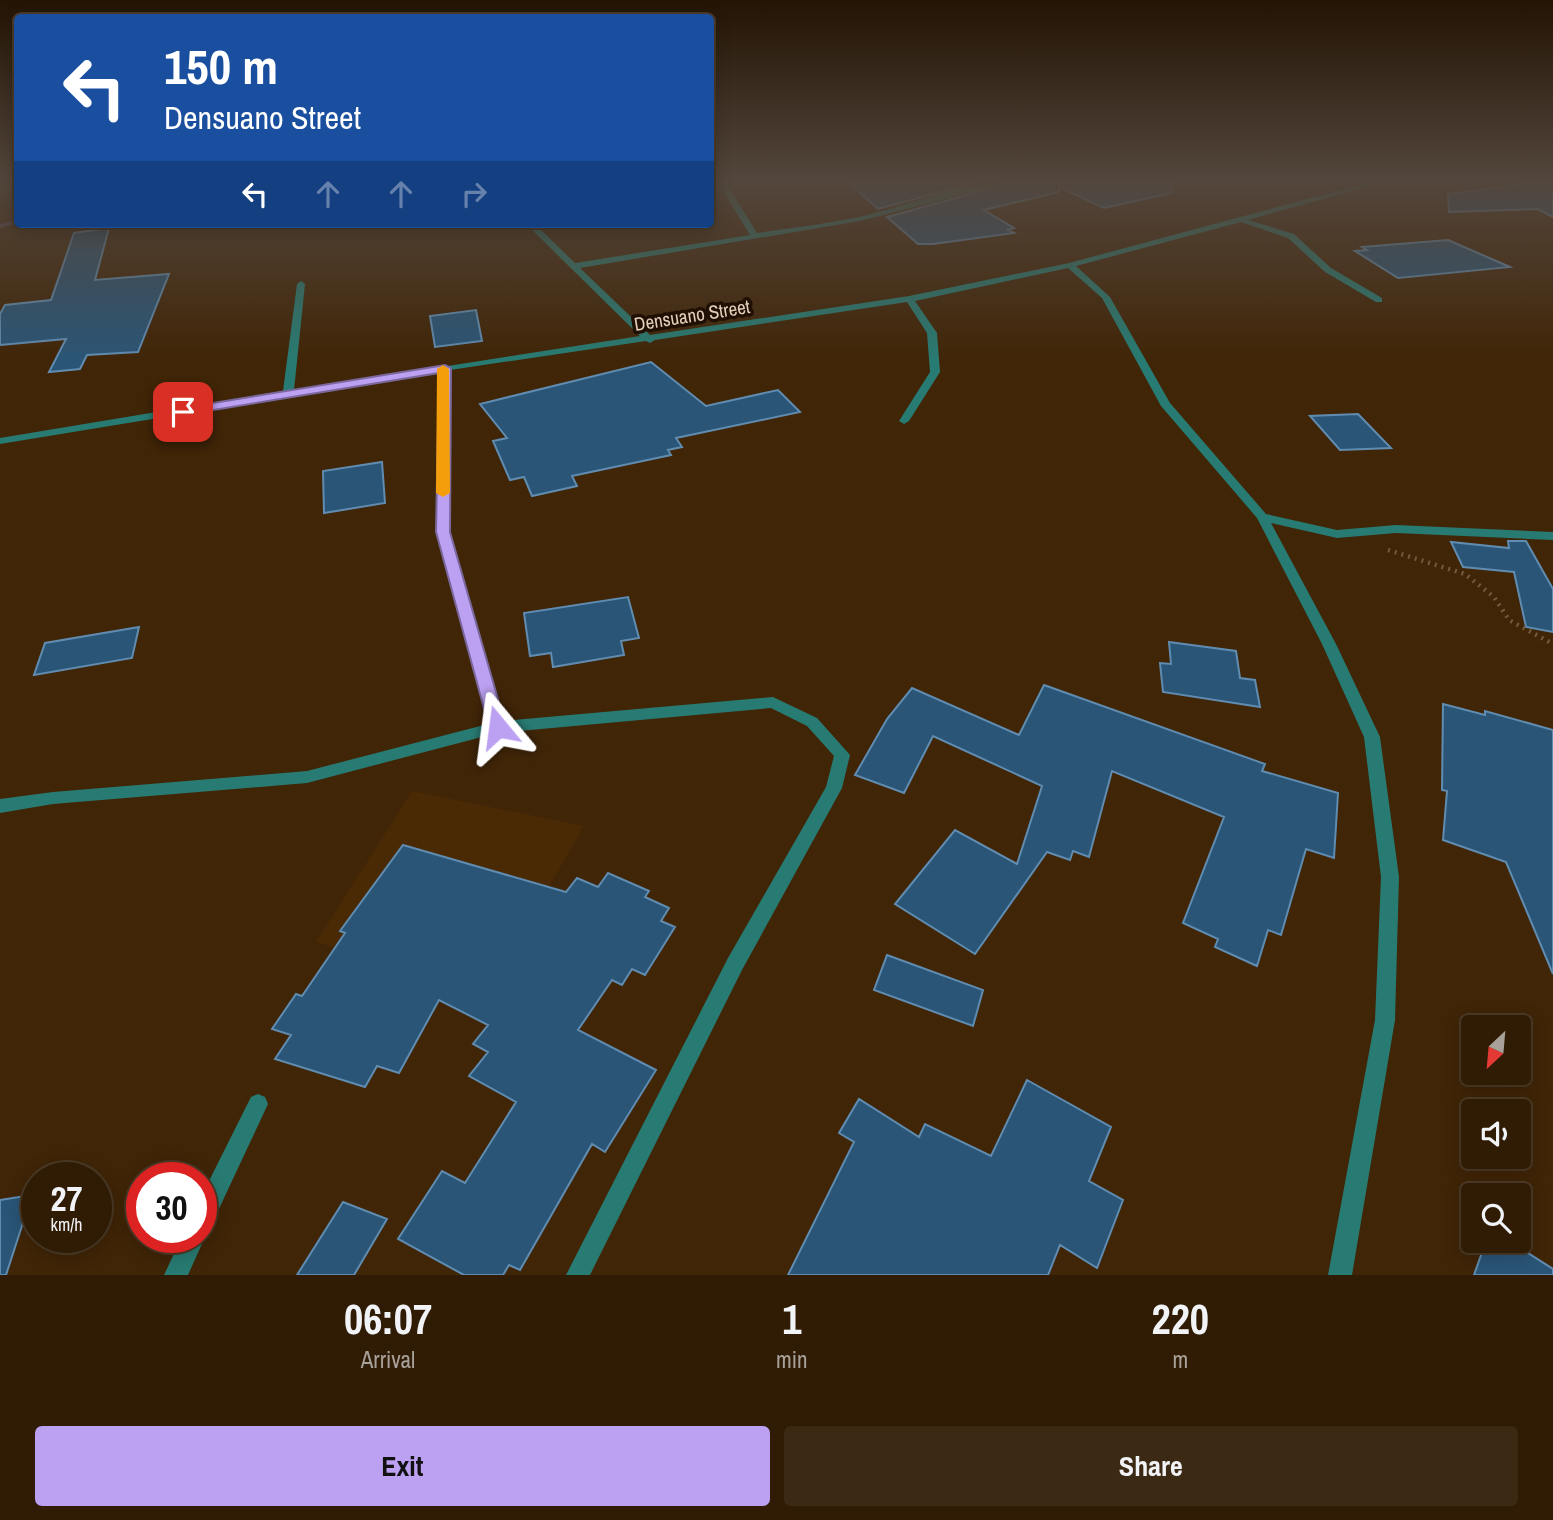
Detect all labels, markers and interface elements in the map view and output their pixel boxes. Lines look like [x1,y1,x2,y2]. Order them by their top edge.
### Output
text: 150 m [164,33,278,99]
icon: left [49,42,140,133]
text: Densuano Street [164,96,361,139]
icon: left [236,175,274,213]
icon: ahead [309,175,347,213]
icon: ahead [382,175,420,213]
icon: right [455,175,493,213]
street label: Densuano Street [632,293,752,337]
pin [153,382,213,442]
icon: arrive [164,393,202,431]
position arrow [461,690,535,764]
north arrow [1461,1015,1531,1085]
map controls [1461,1015,1531,1253]
button: sound [1461,1099,1531,1169]
speed limit sign: 30 [126,1162,217,1253]
text: 27 [51,1175,82,1222]
button: search [1461,1183,1531,1253]
text: km/h [51,1212,83,1237]
text: 06:07 [344,1291,432,1347]
text: 1 [782,1291,801,1347]
text: 220 [1152,1291,1209,1347]
text: Arrival [361,1344,415,1375]
text: min [776,1344,808,1375]
text: m [1172,1344,1188,1375]
button: Exit [35,1426,770,1506]
button: Share [784,1426,1518,1506]

